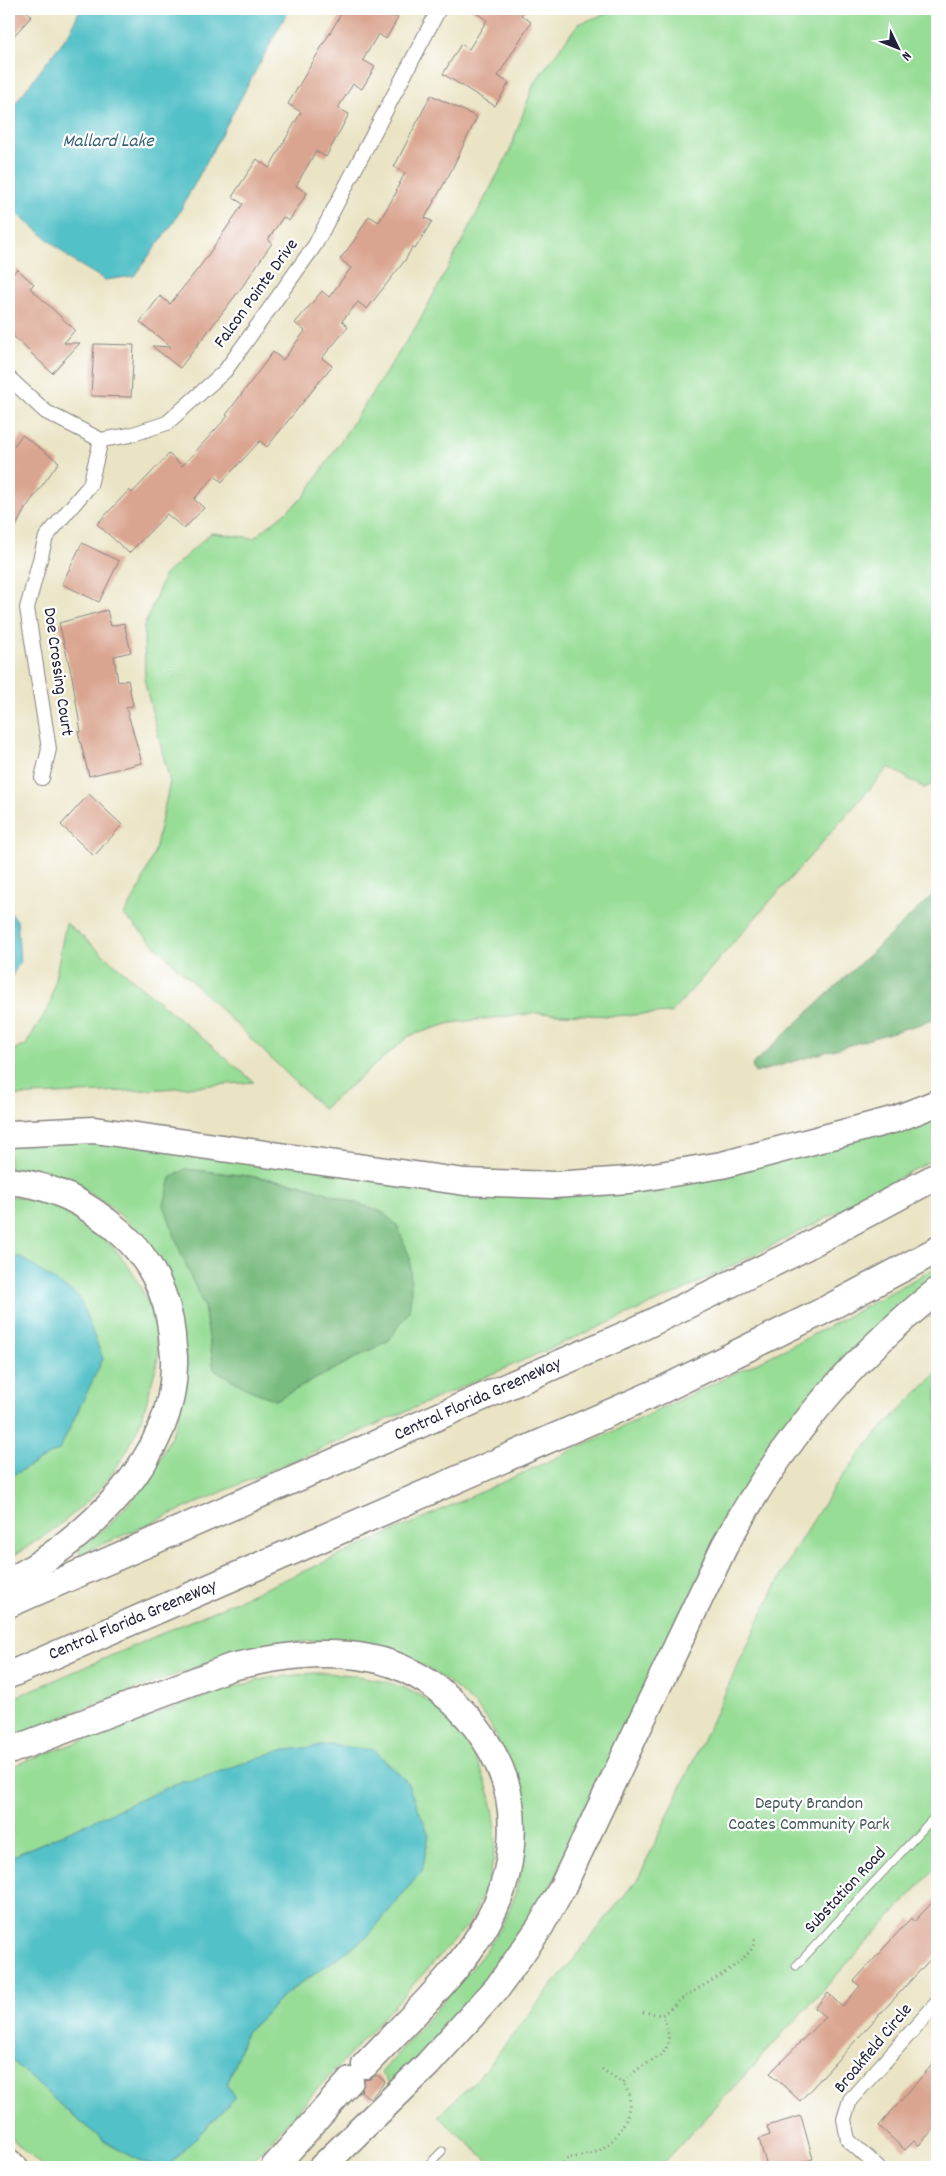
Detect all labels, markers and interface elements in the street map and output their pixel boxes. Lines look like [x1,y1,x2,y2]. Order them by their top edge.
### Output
north arrow [874,22,924,72]
text: N [896,46,916,65]
water label: Mallard Lake [62,129,155,156]
street label: Falcon Pointe Drive [209,234,305,354]
street label: Doe Crossing Court [36,606,78,738]
street label: Central Florida GreeneWay [390,1352,566,1448]
street label: Central Florida GreeneWay [45,1574,222,1668]
park label: Deputy Brandon Coates Community Park [728,1792,890,1838]
street label: Substation Road [799,1842,893,1940]
street label: Broakfield Circle [829,1999,919,2099]

